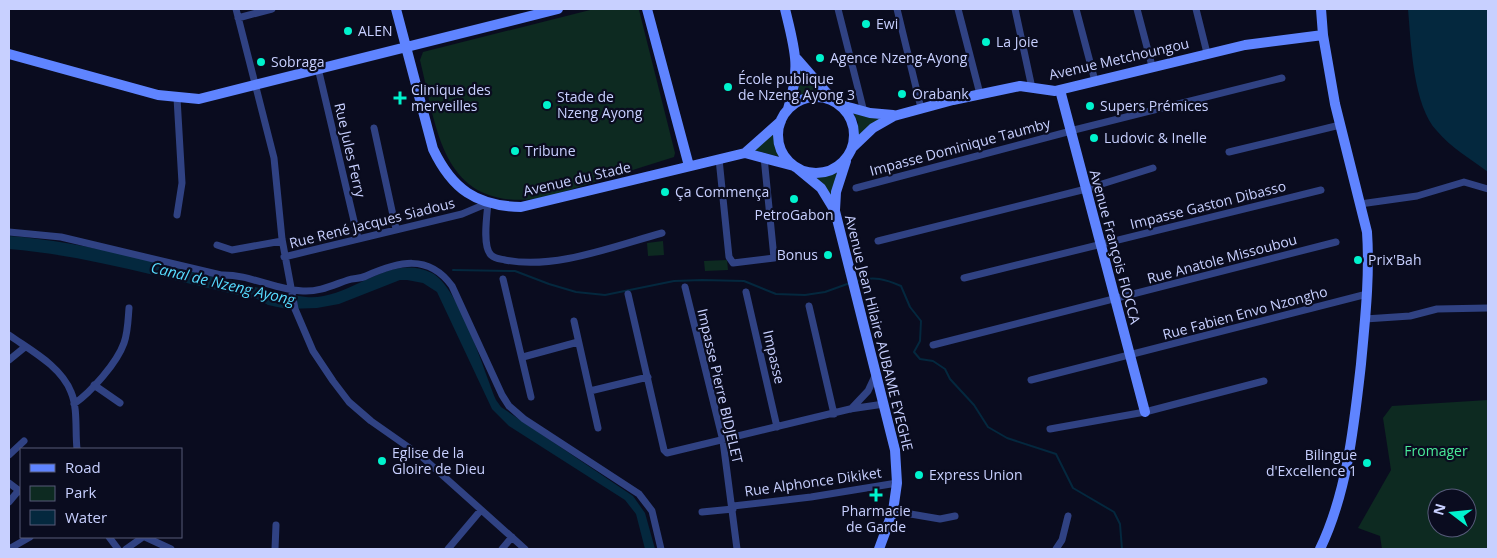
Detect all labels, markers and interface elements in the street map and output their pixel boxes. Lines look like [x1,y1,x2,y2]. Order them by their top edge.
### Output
place label: Ewi [876,14,898,33]
marker: Ewi [860,18,872,30]
place label: ALEN [358,21,392,40]
marker: ALEN [342,25,354,37]
place label: La Joie [996,32,1038,51]
street label: Avenue Metchoungou [1047,33,1191,84]
marker: La Joie [980,36,992,48]
place label: Agence Nzeng-Ayong [830,48,968,67]
place label: Sobraga [271,52,325,71]
marker: Agence Nzeng-Ayong [814,52,826,64]
marker: Sobraga [255,56,267,68]
place label: École publique de Nzeng Ayong 3 [738,69,855,104]
place label: Clinique des merveilles [411,80,491,115]
marker: École publique de Nzeng Ayong 3 [722,81,734,93]
place label: Orabank [912,84,969,103]
place label: Stade de Nzeng Ayong [557,87,643,122]
marker: Orabank [896,88,908,100]
marker: Clinique des merveilles [393,91,407,105]
place label: Supers Prémices [1100,96,1209,115]
marker: Stade de Nzeng Ayong [541,99,553,111]
marker: Supers Prémices [1084,100,1096,112]
street label: Rue Jules Ferry [330,101,371,200]
street label: Impasse Dominique Taumby [867,113,1053,180]
place label: Ludovic & Inelle [1104,128,1207,147]
marker: Ludovic & Inelle [1088,132,1100,144]
place label: Tribune [525,141,576,160]
marker: Tribune [509,145,521,157]
street label: Avenue du Stade [521,157,633,200]
street label: Avenue François FIOCCA [1086,168,1145,326]
street label: Impasse Gaston Dibasso [1128,176,1288,233]
place label: Ça Commença [675,182,769,201]
marker: Ça Commença [659,186,671,198]
street label: Rue René Jacques Siadous [287,193,457,252]
marker: PetroGabon [788,193,800,205]
place label: PetroGabon [755,205,833,224]
street label: Avenue Jean Hilaire AUBAME EYEGHE [841,213,918,453]
street label: Rue Anatole Missoubou [1145,229,1299,288]
place label: Bonus [777,245,818,264]
marker: Bonus [822,249,834,261]
place label: Prix'Bah [1368,250,1421,269]
marker: Prix'Bah [1352,254,1364,266]
water label: Canal de Nzeng Ayong [149,257,298,310]
street label: Rue Fabien Envo Nzongho [1160,281,1329,344]
street label: Impasse Pierre BIDJELET [693,307,748,465]
street label: Impasse [759,328,790,386]
park label: Fromager [1404,441,1468,460]
place label: Eglise de la Gloire de Dieu [392,443,485,478]
place label: Bilingue d'Excellence 1 [1266,445,1357,480]
legend [20,448,182,538]
marker: Eglise de la Gloire de Dieu [376,455,388,467]
text: Road [65,457,101,477]
marker: Bilingue d'Excellence 1 [1361,457,1373,469]
street label: Rue Alphonce Dikiket [743,462,883,501]
place label: Express Union [929,465,1023,484]
marker: Express Union [913,469,925,481]
text: Park [65,482,96,502]
north arrow [1427,488,1477,538]
marker: Pharmacie de Garde [870,489,882,501]
place label: Pharmacie de Garde [841,501,911,536]
text: N [1428,501,1450,517]
text: Water [65,507,107,527]

